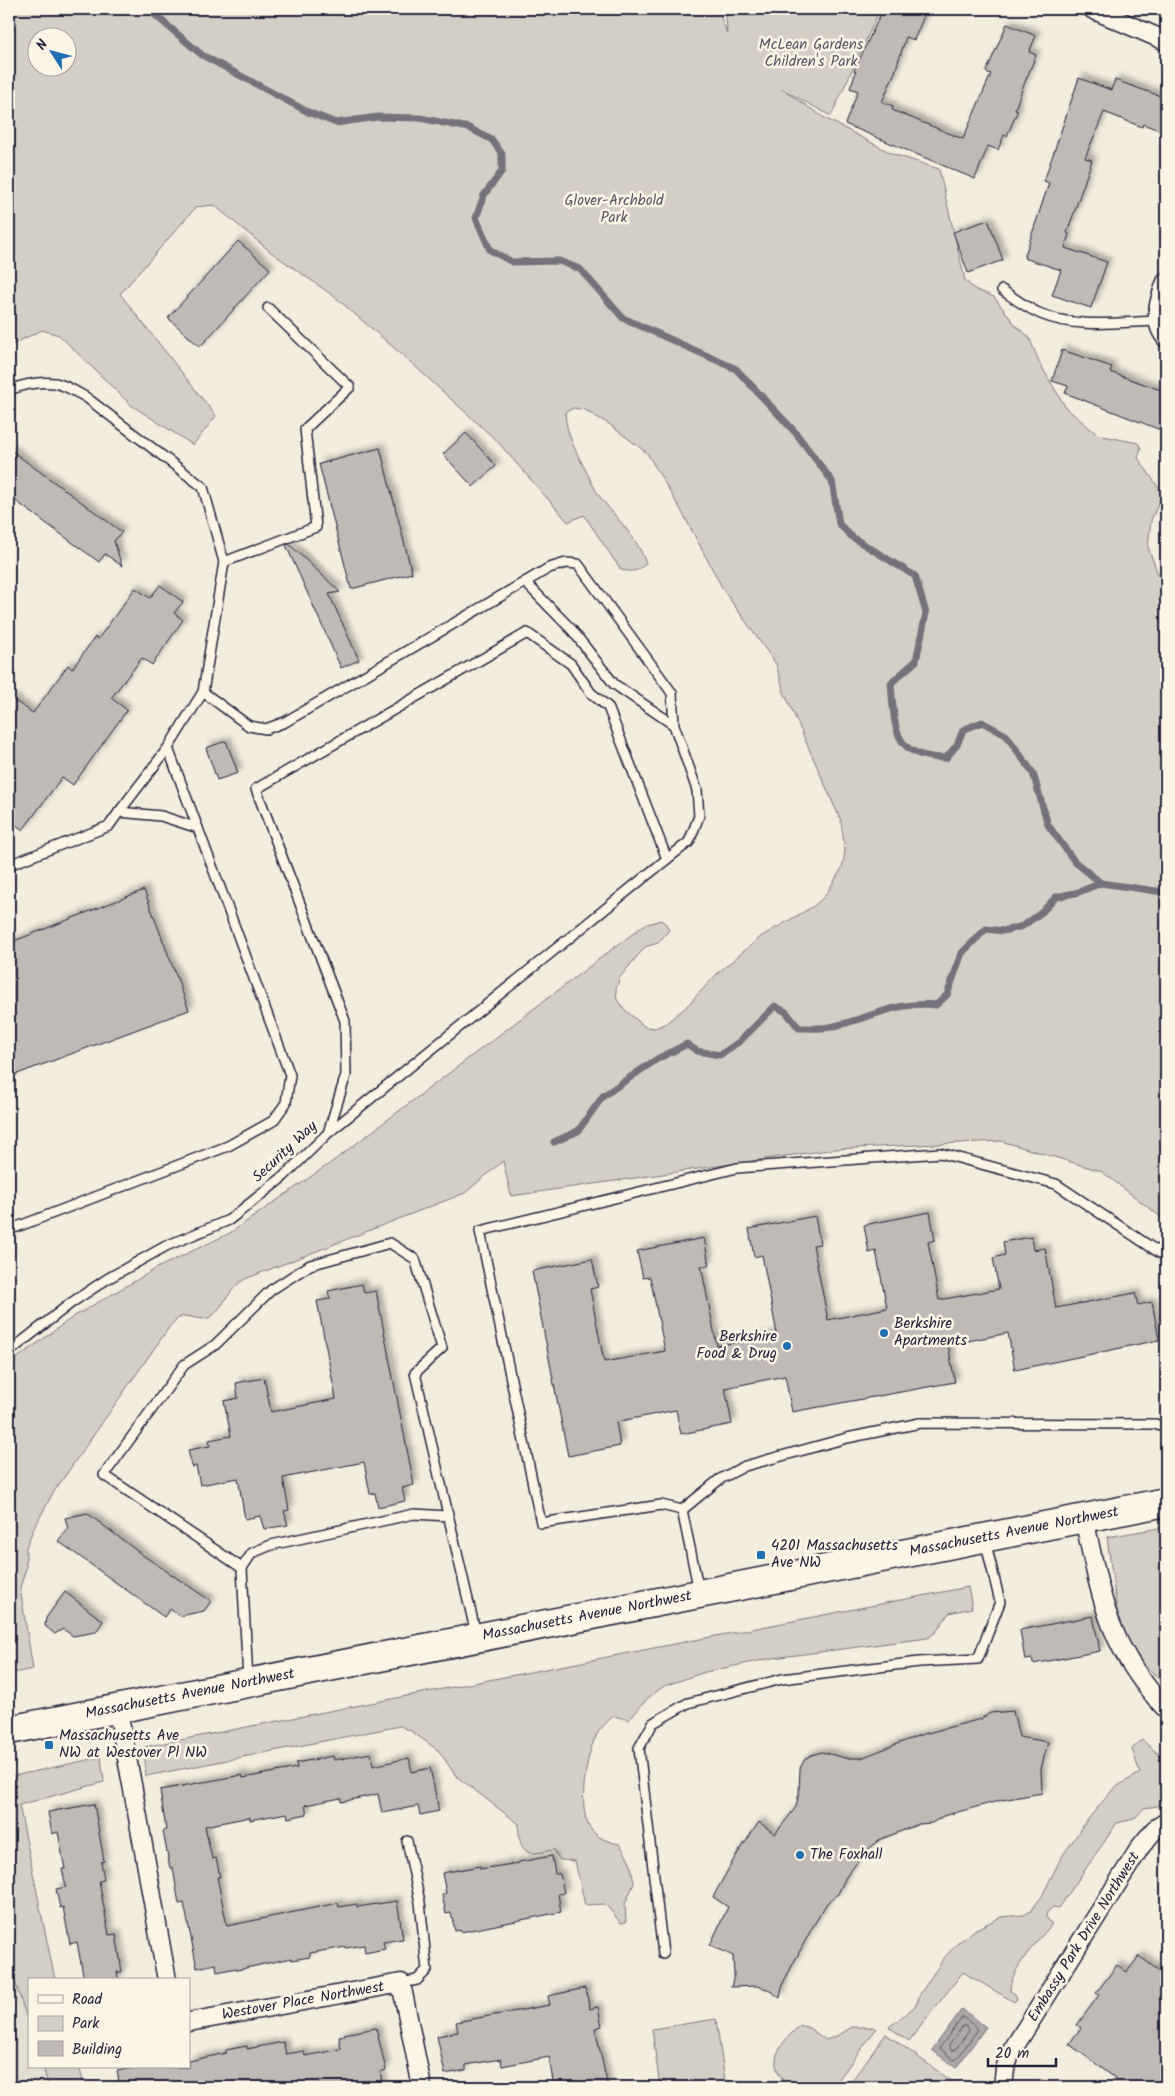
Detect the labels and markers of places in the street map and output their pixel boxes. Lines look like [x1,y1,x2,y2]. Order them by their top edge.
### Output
place label: Berkshire Apartments [894,1312,968,1353]
place label: Berkshire Food & Drug [697,1325,777,1366]
marker: Berkshire Apartments [878,1327,890,1339]
marker: Berkshire Food & Drug [781,1340,793,1352]
place label: 4201 Massachusetts Ave NW [771,1534,899,1575]
marker: 4201 Massachusetts Ave NW [755,1549,767,1561]
place label: Massachusetts Ave NW at Westover Pl NW [59,1724,207,1765]
marker: Massachusetts Ave NW at Westover Pl NW [43,1739,55,1751]
place label: The Foxhall [810,1843,883,1867]
marker: The Foxhall [794,1849,806,1861]

